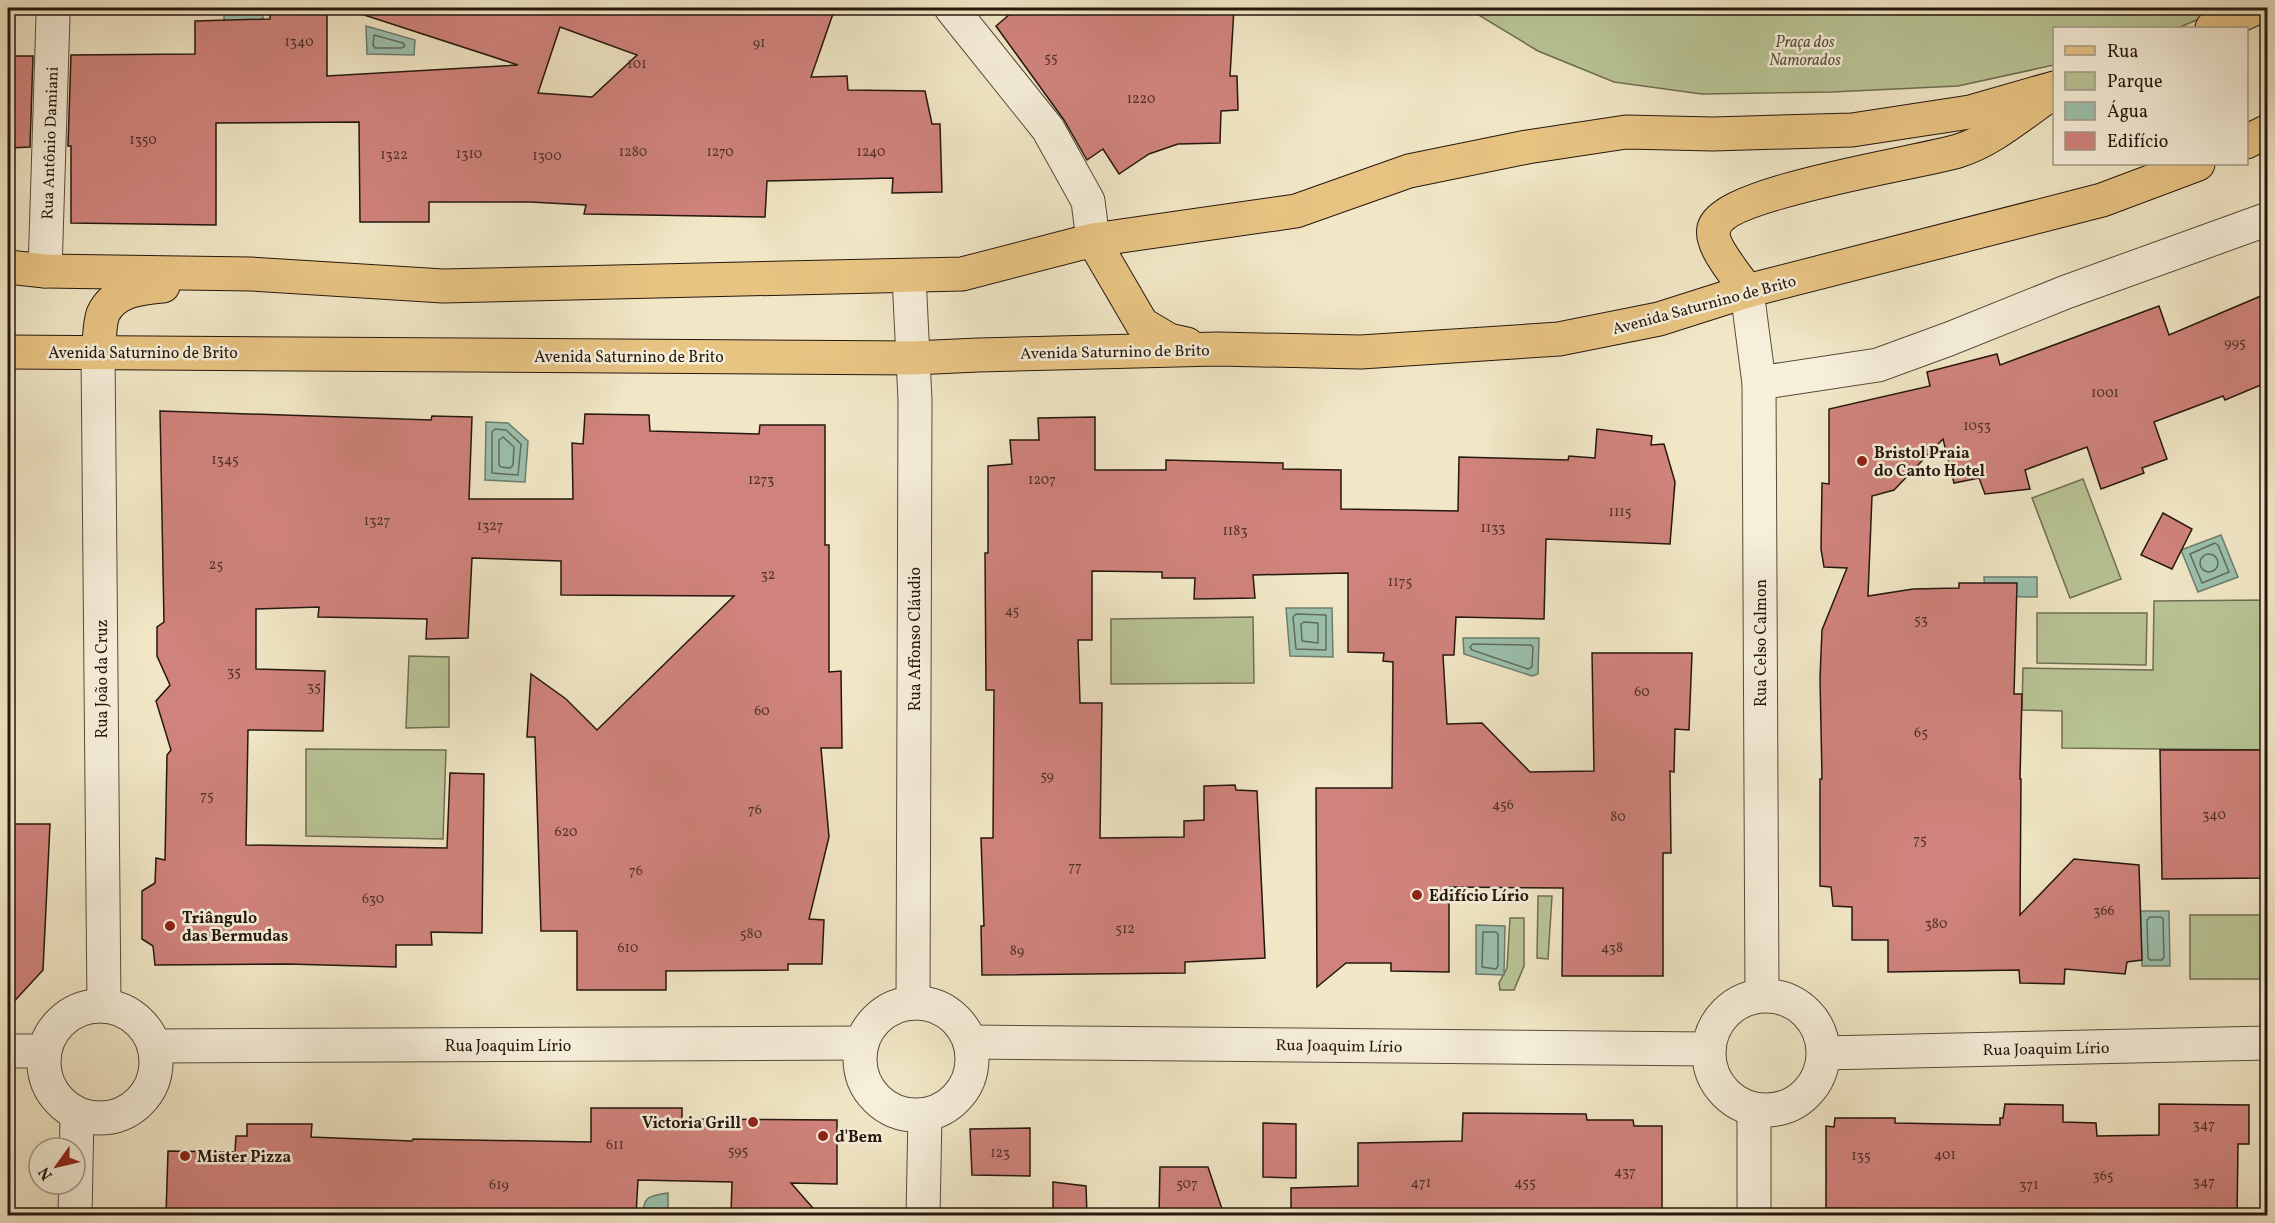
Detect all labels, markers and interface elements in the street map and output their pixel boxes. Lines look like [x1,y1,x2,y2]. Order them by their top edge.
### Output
legend [2053,27,2248,165]
park label: Praça dos Namorados [1769,32,1841,72]
house number: 1340 [284,33,314,52]
house number: 91 [753,34,765,53]
text: Rua [2107,40,2138,65]
house number: 55 [1044,49,1058,68]
house number: 101 [627,55,647,74]
street label: Rua Antônio Damiani [37,66,65,220]
text: Parque [2107,70,2162,95]
house number: 1220 [1127,90,1155,109]
text: Água [2107,100,2148,125]
text: Edifício [2107,130,2168,155]
house number: 1350 [129,131,157,150]
house number: 1280 [619,143,647,162]
house number: 1270 [706,143,734,162]
house number: 1240 [856,143,886,162]
house number: 1310 [456,145,482,164]
house number: 1322 [380,146,408,165]
house number: 1300 [532,147,562,166]
street label: Avenida Saturnino de Brito [1610,271,1799,341]
house number: 995 [2224,334,2246,353]
street label: Avenida Saturnino de Brito [1020,340,1210,366]
street label: Avenida Saturnino de Brito [48,343,238,365]
street label: Avenida Saturnino de Brito [534,347,724,369]
house number: 1001 [2091,384,2119,403]
house number: 1053 [1963,417,1991,436]
place label: Bristol Praia do Canto Hotel [1874,443,1986,483]
house number: 1345 [211,451,239,470]
marker: Bristol Praia do Canto Hotel [1855,454,1869,468]
house number: 1273 [748,471,774,490]
house number: 1207 [1028,471,1056,490]
house number: 1115 [1608,503,1632,522]
house number: 1327 [364,512,390,531]
house number: 1327 [477,517,503,536]
house number: 1133 [1480,519,1506,538]
house number: 1183 [1222,522,1248,541]
house number: 25 [209,556,223,575]
house number: 32 [761,566,775,585]
street label: Rua Affonso Cláudio [905,567,927,711]
house number: 1175 [1388,573,1412,592]
street label: Rua Celso Calmon [1751,579,1773,707]
house number: 45 [1005,602,1019,621]
house number: 53 [1914,611,1928,630]
street label: Rua João da Cruz [92,620,114,738]
house number: 35 [227,663,241,682]
house number: 35 [307,678,321,697]
house number: 60 [1634,683,1650,702]
house number: 60 [754,702,770,721]
house number: 65 [1914,724,1928,743]
house number: 59 [1040,767,1054,786]
house number: 75 [200,787,214,806]
house number: 456 [1492,796,1514,815]
house number: 76 [748,801,762,820]
house number: 340 [2202,806,2226,825]
house number: 80 [1610,808,1626,827]
house number: 620 [555,823,577,842]
house number: 75 [1913,831,1927,850]
house number: 77 [1068,858,1082,877]
house number: 76 [629,862,643,881]
place label: Edifício Lírio [1429,886,1529,908]
marker: Edifício Lírio [1410,888,1424,902]
house number: 630 [362,890,384,909]
house number: 366 [2093,902,2115,921]
place label: Triângulo das Bermudas [182,908,288,948]
house number: 380 [1925,915,1947,934]
marker: Triângulo das Bermudas [163,919,177,933]
house number: 512 [1115,920,1135,939]
house number: 580 [740,925,762,944]
house number: 610 [618,939,638,958]
house number: 438 [1601,939,1623,958]
house number: 89 [1010,942,1024,961]
street label: Rua Joaquim Lírio [1275,1035,1402,1059]
street label: Rua Joaquim Lírio [445,1036,571,1058]
street label: Rua Joaquim Lírio [1983,1038,2110,1062]
place label: Victoria Grill [642,1113,742,1135]
marker: Victoria Grill [746,1115,760,1129]
house number: 347 [2193,1116,2215,1135]
place label: d'Bem [835,1127,882,1149]
marker: d'Bem [816,1129,830,1143]
north arrow [27,1136,87,1196]
house number: 611 [606,1136,624,1155]
house number: 595 [728,1142,748,1161]
house number: 123 [990,1144,1010,1163]
house number: 401 [1934,1146,1956,1165]
place label: Mister Pizza [197,1147,291,1169]
house number: 135 [1851,1147,1871,1166]
marker: Mister Pizza [178,1149,192,1163]
text: N [34,1162,59,1184]
house number: 437 [1614,1163,1636,1182]
house number: 365 [2093,1167,2114,1186]
house number: 347 [2193,1173,2215,1192]
house number: 471 [1411,1174,1431,1193]
house number: 455 [1514,1174,1536,1193]
house number: 507 [1176,1175,1198,1194]
house number: 619 [489,1176,509,1195]
house number: 371 [2019,1176,2039,1195]

